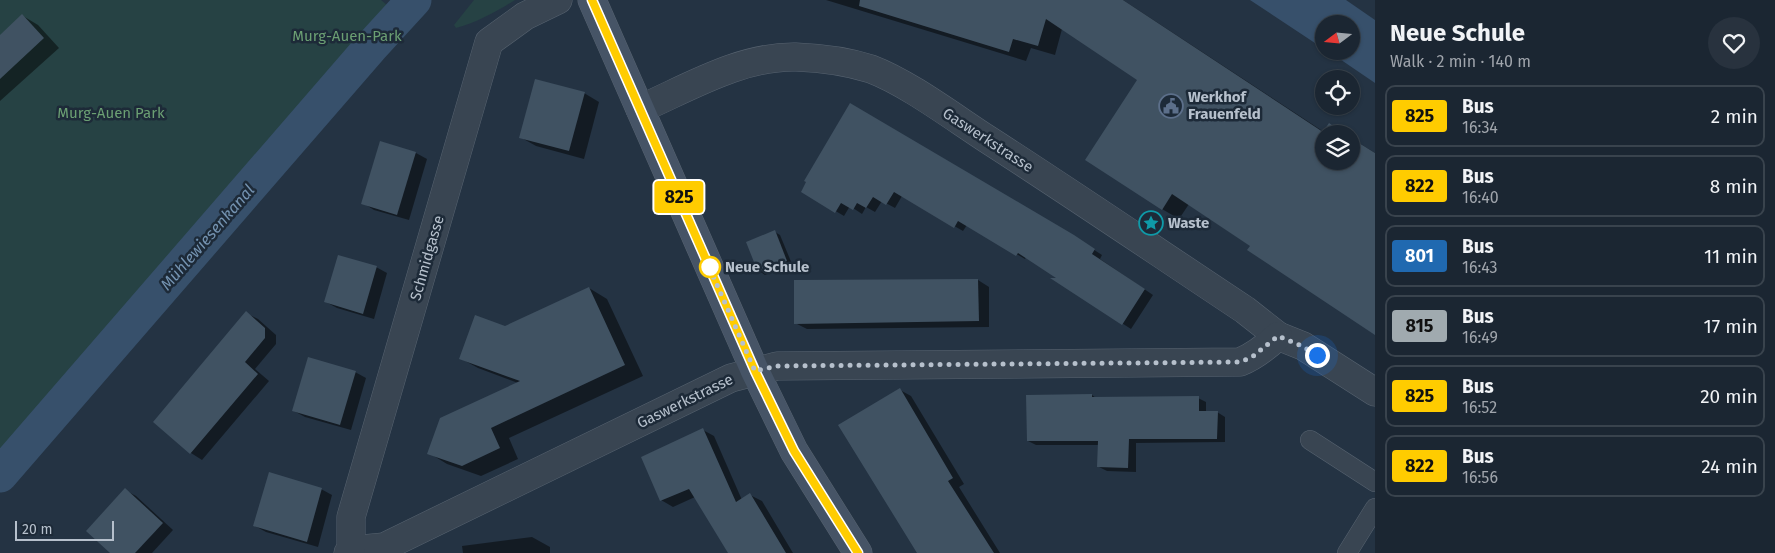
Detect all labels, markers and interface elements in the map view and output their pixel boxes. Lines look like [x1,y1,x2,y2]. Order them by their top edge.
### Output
north arrow [1315,15,1360,60]
map controls [1315,15,1360,170]
button: heart [1708,17,1760,69]
text: Neue Schule [1390,19,1525,47]
park label: Murg-Auen-Park [292,27,402,45]
text: Walk · 2 min · 140 m [1390,52,1531,71]
button: locate [1315,70,1360,115]
place label: Werkhof Frauenfeld [1188,88,1261,123]
public building icon: Werkhof Frauenfeld [1158,93,1184,119]
text: Bus [1462,95,1494,118]
park label: Murg-Auen Park [57,104,165,122]
street label: Gaswerkstrasse [939,104,1037,176]
text: 825 [1405,105,1434,127]
text: 2 min [1711,105,1758,128]
text: 16:34 [1462,118,1498,137]
button: layers [1315,125,1360,170]
text: Bus [1462,165,1494,188]
text: 822 [1405,175,1434,197]
text: 8 min [1710,175,1758,198]
water label: Mühlewiesenkanal [156,181,258,294]
line badge: 825 [650,181,708,213]
text: 825 [664,186,694,208]
text: 16:40 [1462,188,1499,207]
place icon: Waste [1138,210,1164,236]
street label: Schmidgasse [406,213,448,303]
place label: Waste [1168,214,1209,232]
text: Bus [1462,235,1494,258]
text: 801 [1405,245,1434,267]
text: 11 min [1704,245,1758,268]
marker: Neue Schule [699,256,721,278]
place label: Neue Schule [725,258,809,276]
text: 16:43 [1462,258,1497,277]
text: Bus [1462,305,1494,328]
text: 815 [1406,315,1433,337]
text: 17 min [1704,315,1758,338]
text: 16:49 [1462,328,1498,347]
your location [1305,343,1330,368]
street label: Gaswerkstrasse [634,370,736,432]
text: Bus [1462,375,1494,398]
text: 825 [1405,385,1434,407]
text: 20 min [1700,385,1758,408]
text: 16:52 [1462,398,1497,417]
text: Bus [1462,445,1494,468]
text: 822 [1405,455,1434,477]
text: 24 min [1701,455,1758,478]
text: 16:56 [1462,468,1498,487]
scale bar [15,518,114,541]
text: 20 m [22,521,52,538]

